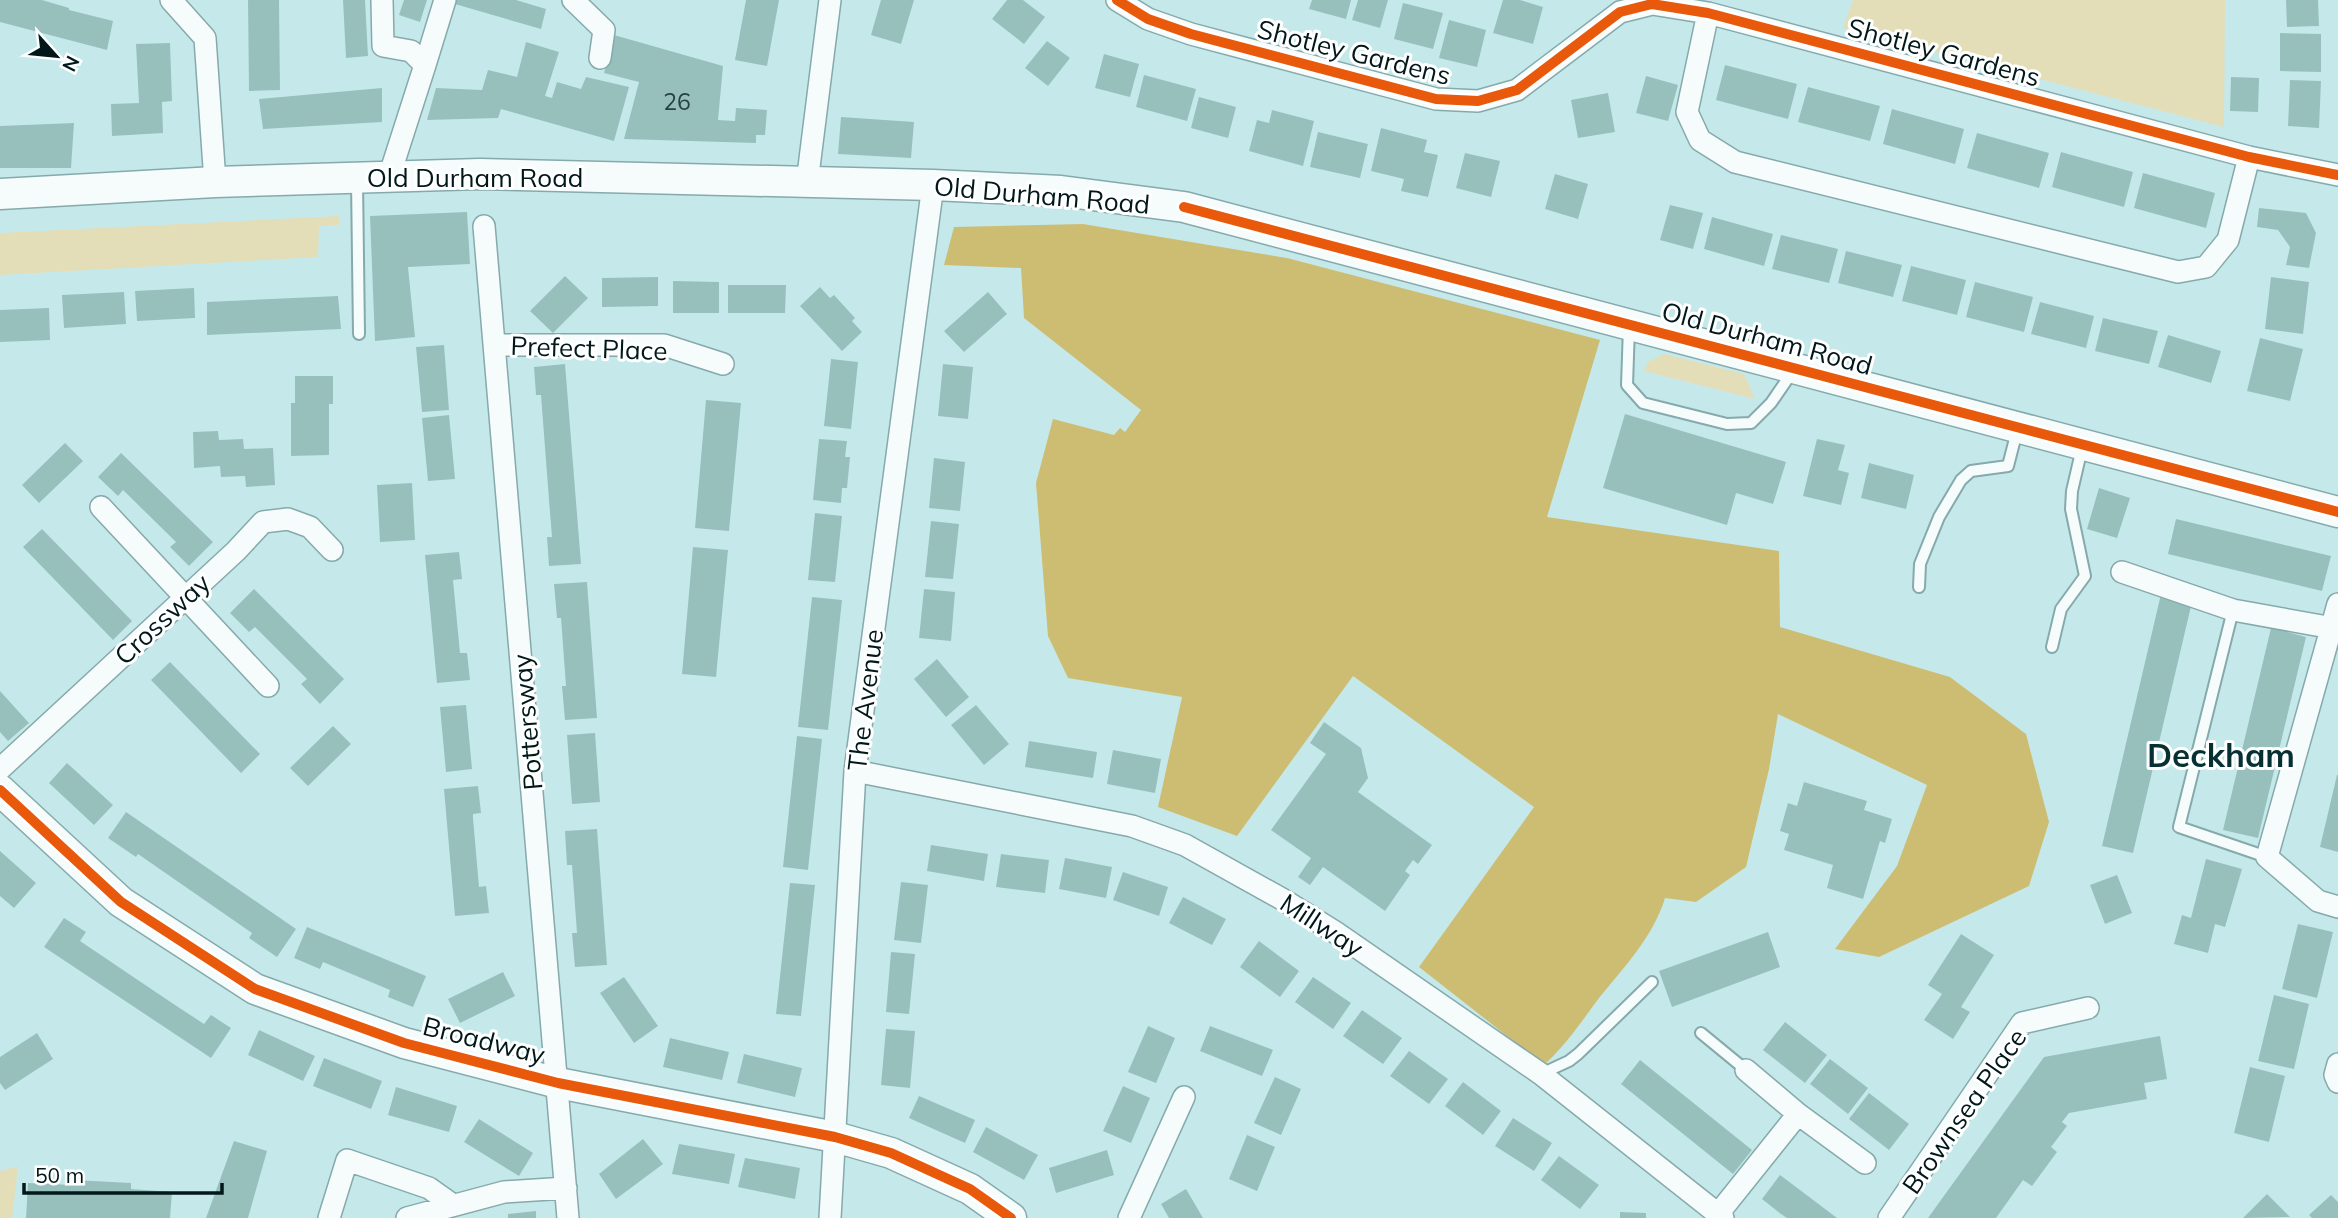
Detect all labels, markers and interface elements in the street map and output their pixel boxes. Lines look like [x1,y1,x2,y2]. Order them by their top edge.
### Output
street label: Shotley Gardens [1844,10,2044,94]
street label: Shotley Gardens [1254,12,1454,92]
north arrow [21,21,91,91]
text: N [57,52,85,76]
house number: 26 [663,87,691,116]
street label: Old Durham Road [367,161,583,194]
street label: Old Durham Road [933,169,1151,221]
street label: Old Durham Road [1658,294,1876,382]
street label: Prefect Place [510,329,668,367]
street label: Crossway [107,566,217,672]
street label: The Avenue [840,627,890,773]
street label: Pottersway [505,652,549,791]
district label: Deckham [2147,734,2295,775]
street label: Millway [1274,886,1370,964]
street label: Broadway [420,1009,549,1071]
street label: Brownsea Place [1895,1022,2033,1200]
scale bar [24,1152,222,1196]
text: 50 m [35,1162,84,1188]

